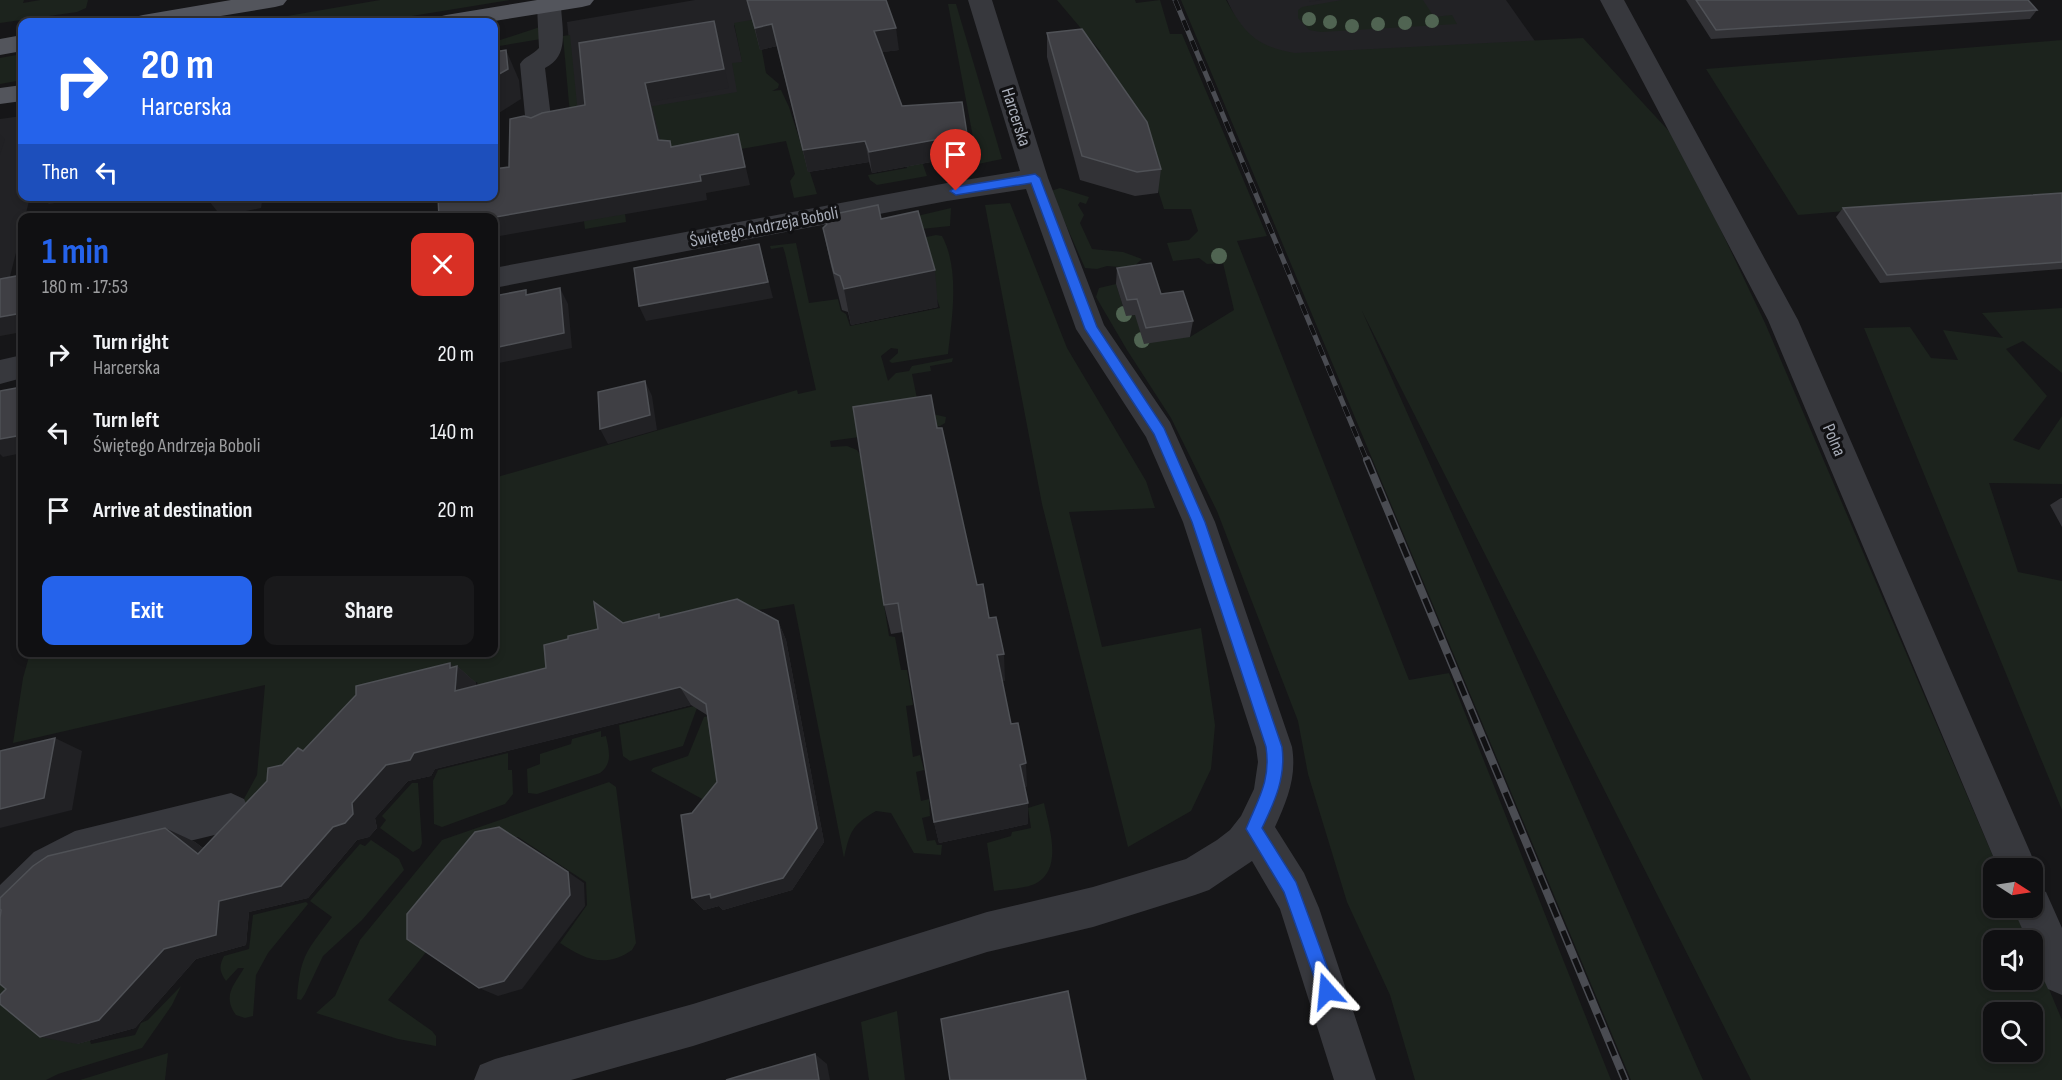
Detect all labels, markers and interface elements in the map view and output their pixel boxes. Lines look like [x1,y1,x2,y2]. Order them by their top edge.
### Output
text: 20 m [141,40,214,91]
icon: right [42,42,120,120]
street label: Harcerska [997,85,1035,149]
text: Harcerska [141,91,232,123]
pin [930,129,981,191]
icon: arrive [939,138,972,171]
icon: left [90,156,123,189]
text: Then [42,159,78,186]
street label: Świętego Andrzeja Boboli [688,202,840,252]
text: 1 min [42,231,109,274]
button: close [411,233,474,296]
text: 180 m · 17:53 [42,275,128,299]
text: Turn right [93,329,169,356]
icon: right [42,338,75,371]
text: 20 m [438,341,474,368]
text: Harcerska [93,356,160,380]
text: Turn left [93,407,159,434]
icon: left [42,416,75,449]
text: 140 m [430,419,474,446]
street label: Polna [1818,421,1850,459]
text: Świętego Andrzeja Boboli [93,434,261,458]
icon: arrive [42,494,75,527]
text: Arrive at destination [93,497,252,524]
text: 20 m [438,497,474,524]
button: Exit [42,576,252,645]
button: Share [264,576,474,645]
north arrow [1983,858,2043,918]
map controls [1983,858,2043,1062]
button: sound [1983,930,2043,990]
position arrow [1295,959,1359,1023]
button: search [1983,1002,2043,1062]

